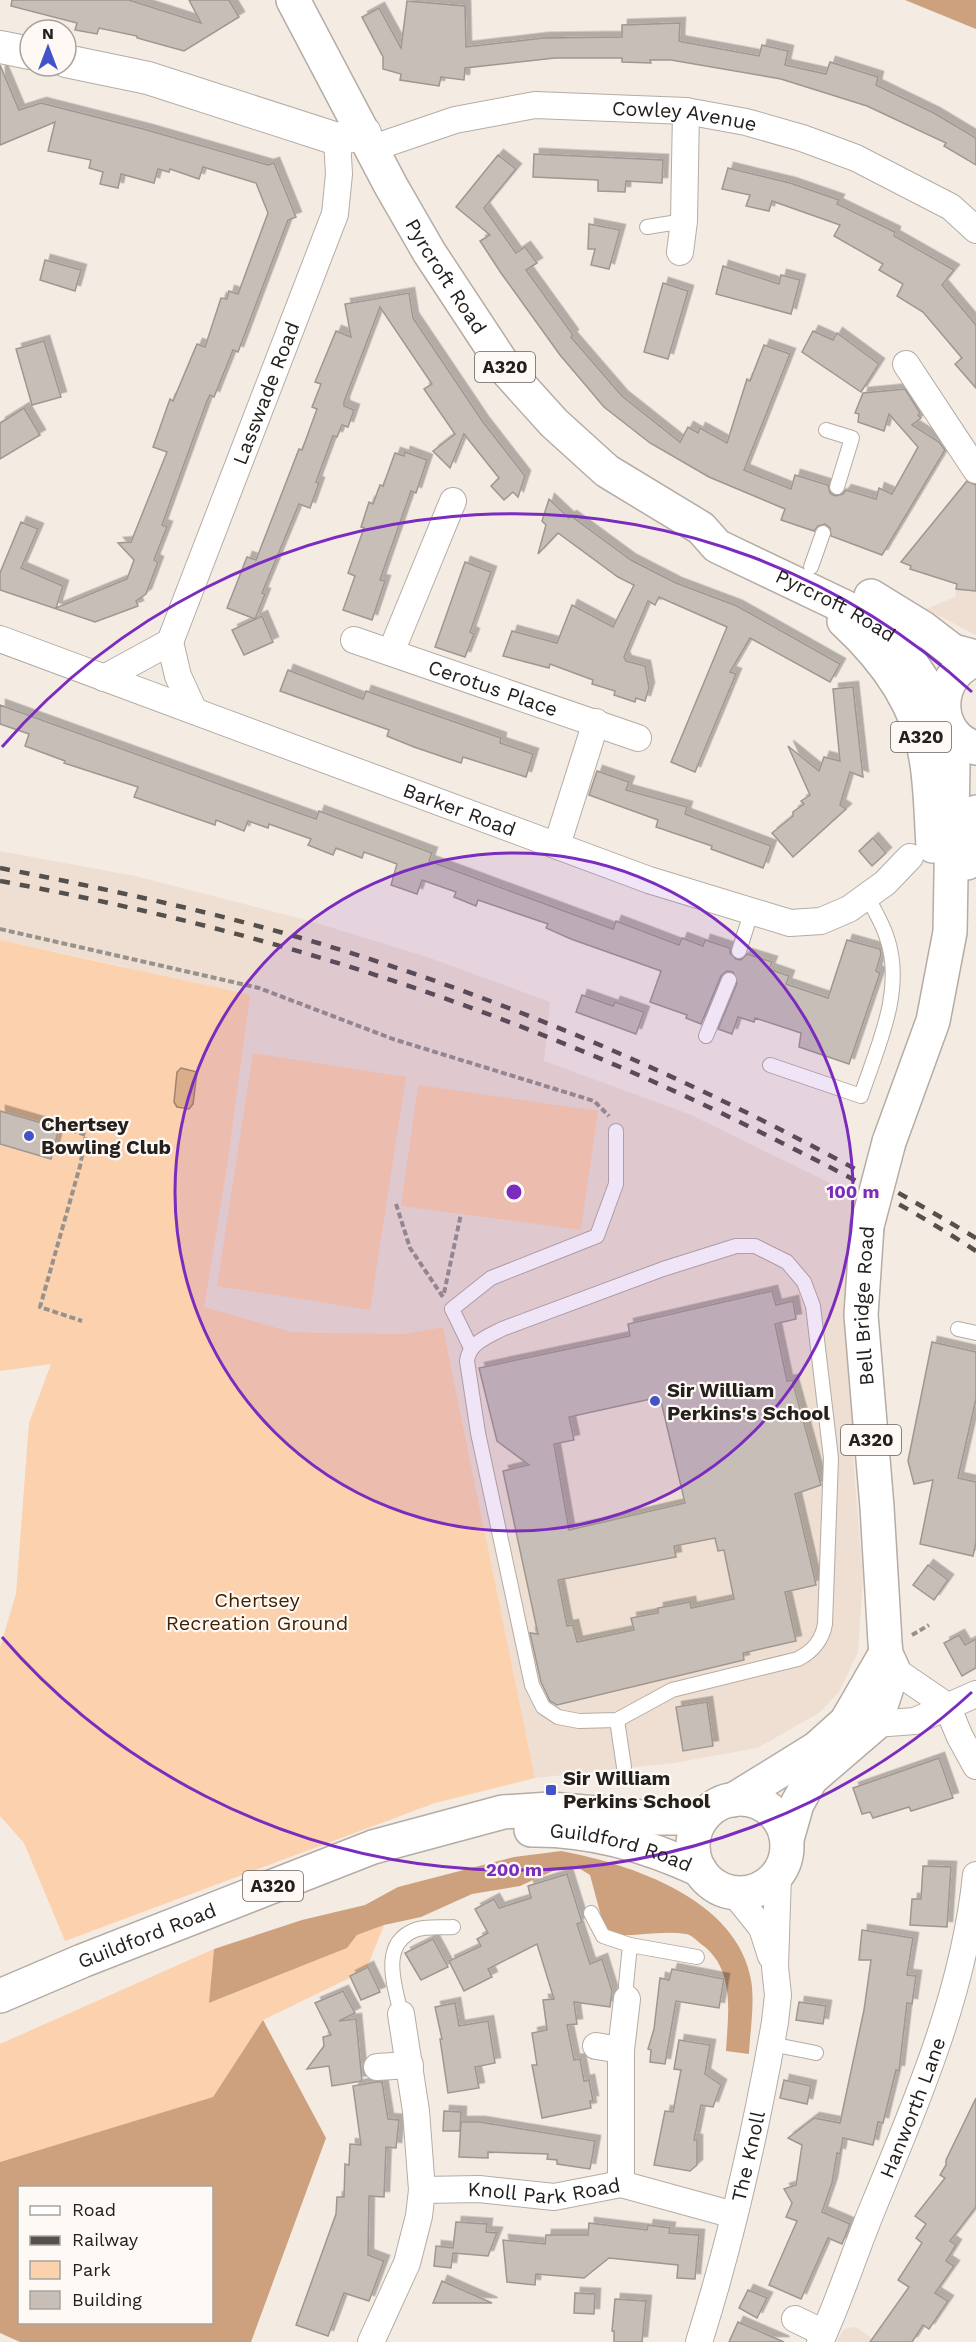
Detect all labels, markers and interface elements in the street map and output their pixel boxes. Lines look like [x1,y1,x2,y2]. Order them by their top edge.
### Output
north arrow [18,18,78,78]
text: N [42,24,54,43]
street label: Cowley Avenue [611,96,760,137]
street label: Pyrcroft Road [400,214,492,339]
street label: Lasswade Road [228,318,304,468]
road number: A320 [475,352,535,382]
street label: Pyrcroft Road [772,564,900,647]
street label: Cerotus Place [425,655,561,721]
road number: A320 [891,722,951,752]
street label: Barker Road [400,778,519,841]
place label: Chertsey Bowling Club [41,1112,171,1159]
marker: Chertsey Bowling Club [22,1129,36,1143]
text: 100 m [826,1181,880,1202]
centre of rings [504,1182,524,1202]
street label: Bell Bridge Road [849,1225,879,1387]
place label: Sir William Perkins's School [667,1378,830,1425]
marker: Sir William Perkins's School [648,1394,662,1408]
road number: A320 [841,1425,901,1455]
park label: Chertsey Recreation Ground [166,1588,348,1635]
place label: Sir William Perkins School [563,1766,711,1813]
marker: Sir William Perkins School [544,1783,558,1797]
street label: Guildford Road [549,1818,696,1877]
text: 200 m [486,1859,542,1880]
road number: A320 [243,1871,303,1901]
street label: Guildford Road [74,1898,220,1973]
street label: Hanworth Lane [875,2034,950,2182]
street label: The Knoll [726,2109,770,2204]
street label: Knoll Park Road [467,2172,622,2209]
legend [18,2186,213,2324]
text: Road [72,2199,116,2220]
text: Railway [72,2229,139,2250]
text: Park [72,2259,111,2280]
text: Building [72,2289,142,2310]

